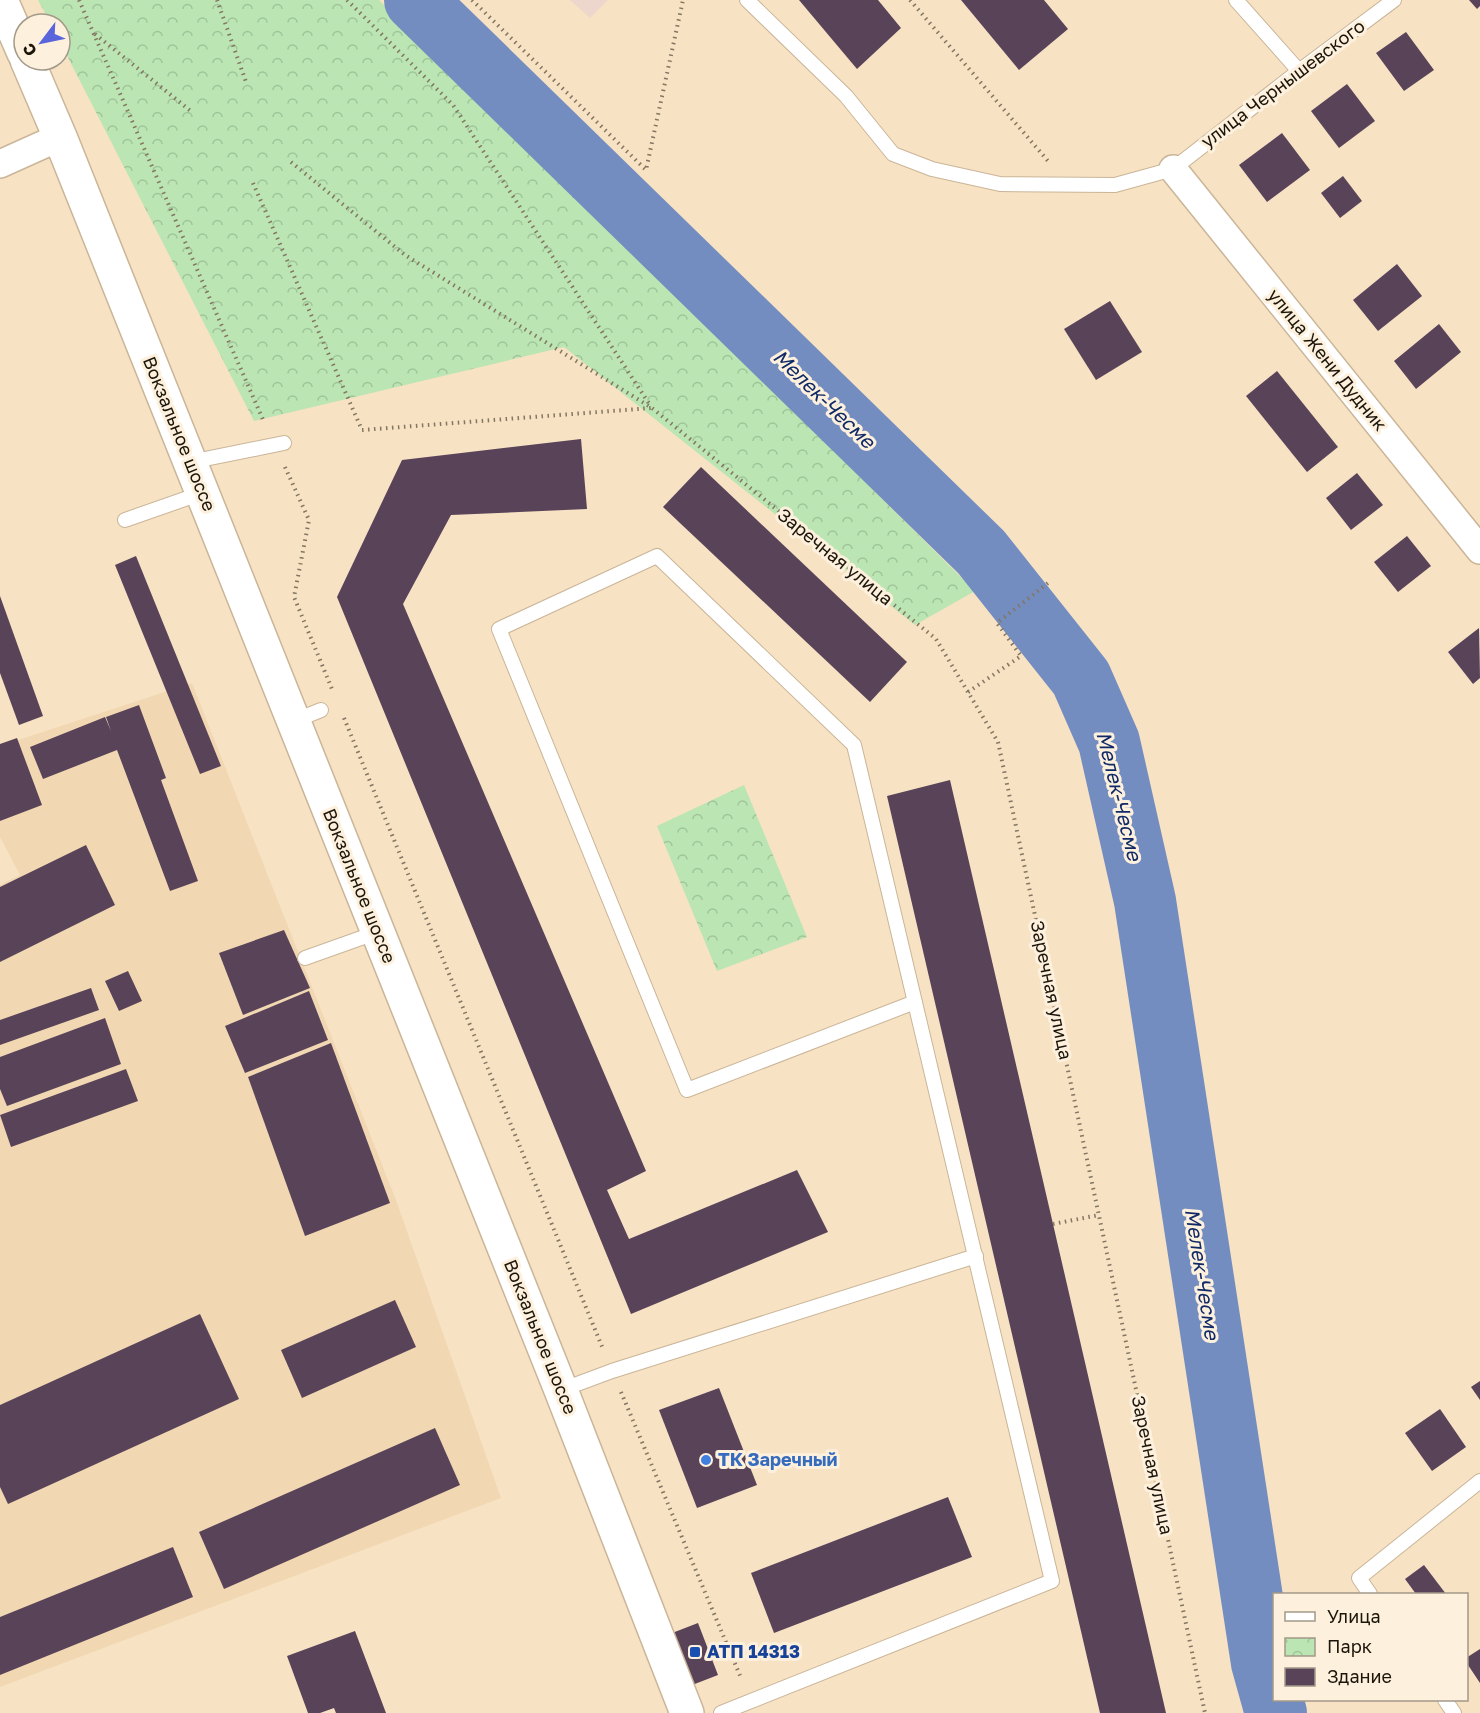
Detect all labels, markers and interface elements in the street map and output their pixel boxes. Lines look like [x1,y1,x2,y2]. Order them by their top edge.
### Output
north arrow [12,12,72,72]
street label: улица Чернышевского [1196,14,1369,152]
text: С [18,40,41,60]
street label: улица Жени Дудник [1264,284,1392,435]
water label: Мелек-Чесме [769,344,882,454]
street label: Вокзальное шоссе [139,353,221,514]
street label: Заречная улица [774,503,898,609]
water label: Мелек-Чесме [1092,729,1148,864]
street label: Вокзальное шоссе [319,805,401,966]
street label: Заречная улица [1026,918,1077,1061]
water label: Мелек-Чесме [1181,1207,1225,1342]
street label: Вокзальное шоссе [500,1256,582,1417]
street label: Заречная улица [1127,1393,1178,1536]
place label: ТК Заречный [718,1448,838,1470]
marker: ТК Заречный [699,1453,713,1467]
legend [1273,1593,1468,1701]
text: Улица [1327,1605,1381,1627]
text: Парк [1327,1635,1372,1657]
place label: АТП 14313 [707,1640,800,1662]
marker: АТП 14313 [688,1645,702,1659]
text: Здание [1327,1665,1392,1687]

